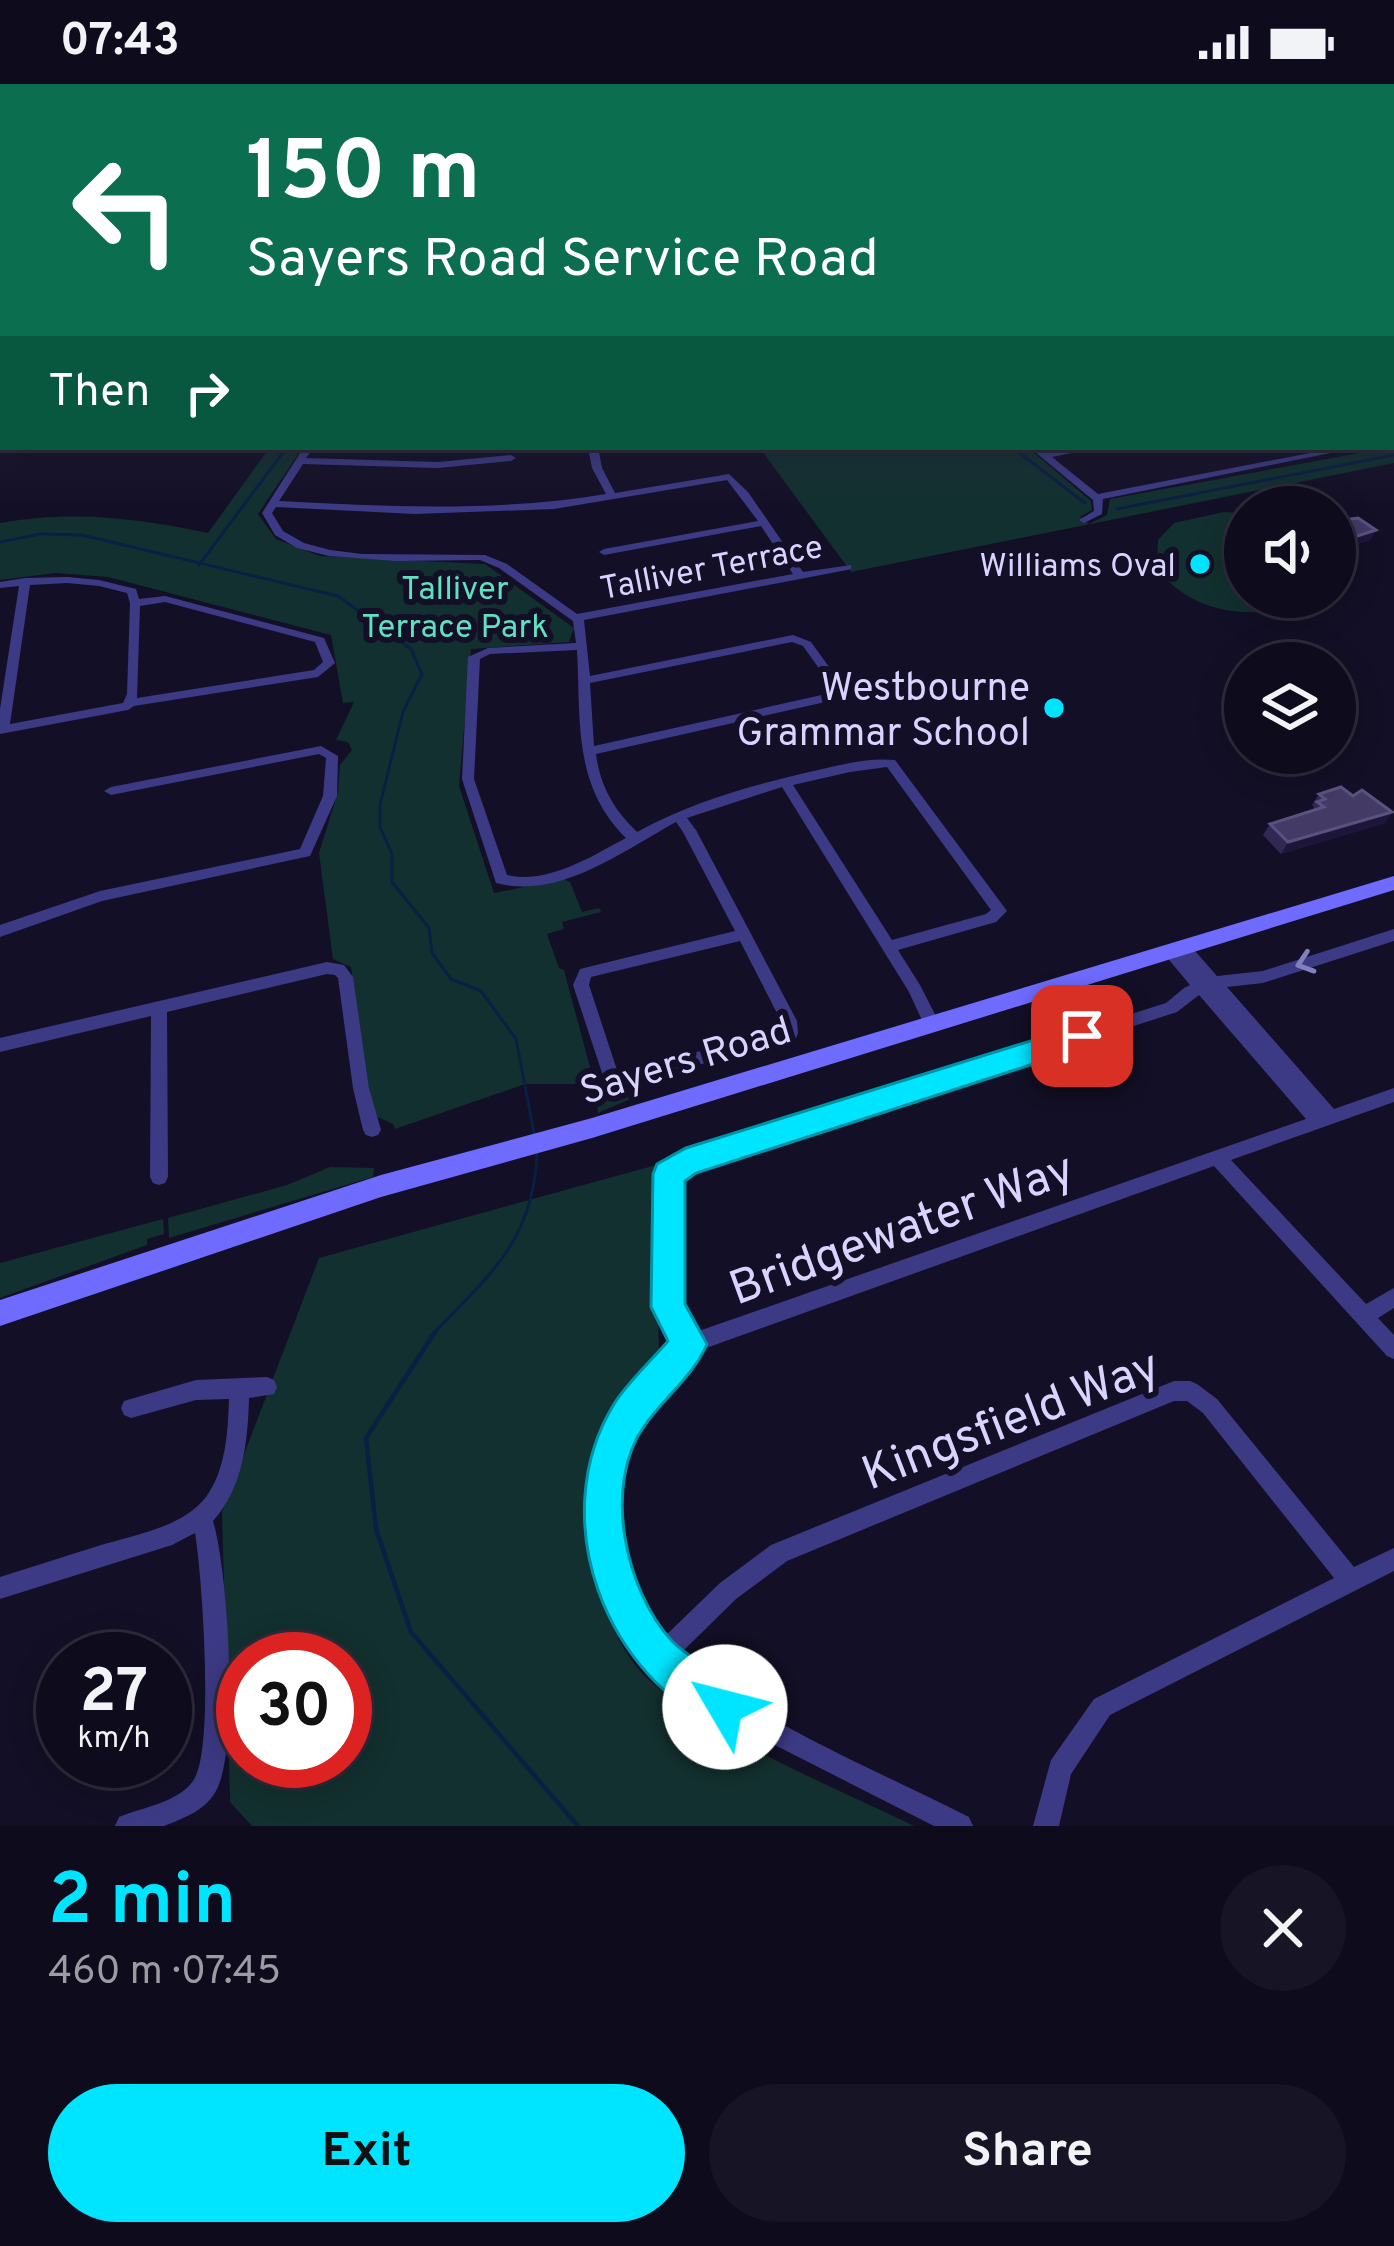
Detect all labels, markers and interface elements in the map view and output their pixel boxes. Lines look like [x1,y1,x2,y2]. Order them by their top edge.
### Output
text: 07:43 [60,14,180,71]
text: 150 m [246,123,481,229]
icon: left [48,132,204,288]
text: Sayers Road Service Road [246,227,879,296]
icon: right [174,360,240,426]
text: Then [48,365,150,422]
map controls [1224,486,1356,774]
button: sound [1224,486,1356,618]
street label: Talliver Terrace [597,528,827,612]
place label: Williams Oval [979,547,1176,589]
marker: Williams Oval [1187,551,1213,577]
park label: Talliver Terrace Park [361,570,549,650]
button: layers [1224,642,1356,774]
place label: Westbourne Grammar School [737,666,1030,760]
marker: Westbourne Grammar School [1041,695,1067,721]
one-way arrow [1295,949,1316,974]
pin [1031,985,1133,1087]
icon: arrive [1049,1003,1115,1069]
street label: Sayers Road [575,1008,798,1119]
street label: Bridgewater Way [722,1142,1083,1322]
street label: Kingsfield Way [854,1338,1169,1507]
speed limit sign: 30 [216,1632,372,1788]
position arrow [662,1644,788,1770]
text: 27 [80,1657,148,1733]
text: km/h [78,1721,150,1758]
text: 2 min [48,1858,236,1950]
button: close [1220,1865,1346,1991]
text: 460 m · 07:45 [48,1949,281,1998]
button: Exit [48,2084,685,2222]
button: Share [709,2084,1346,2222]

